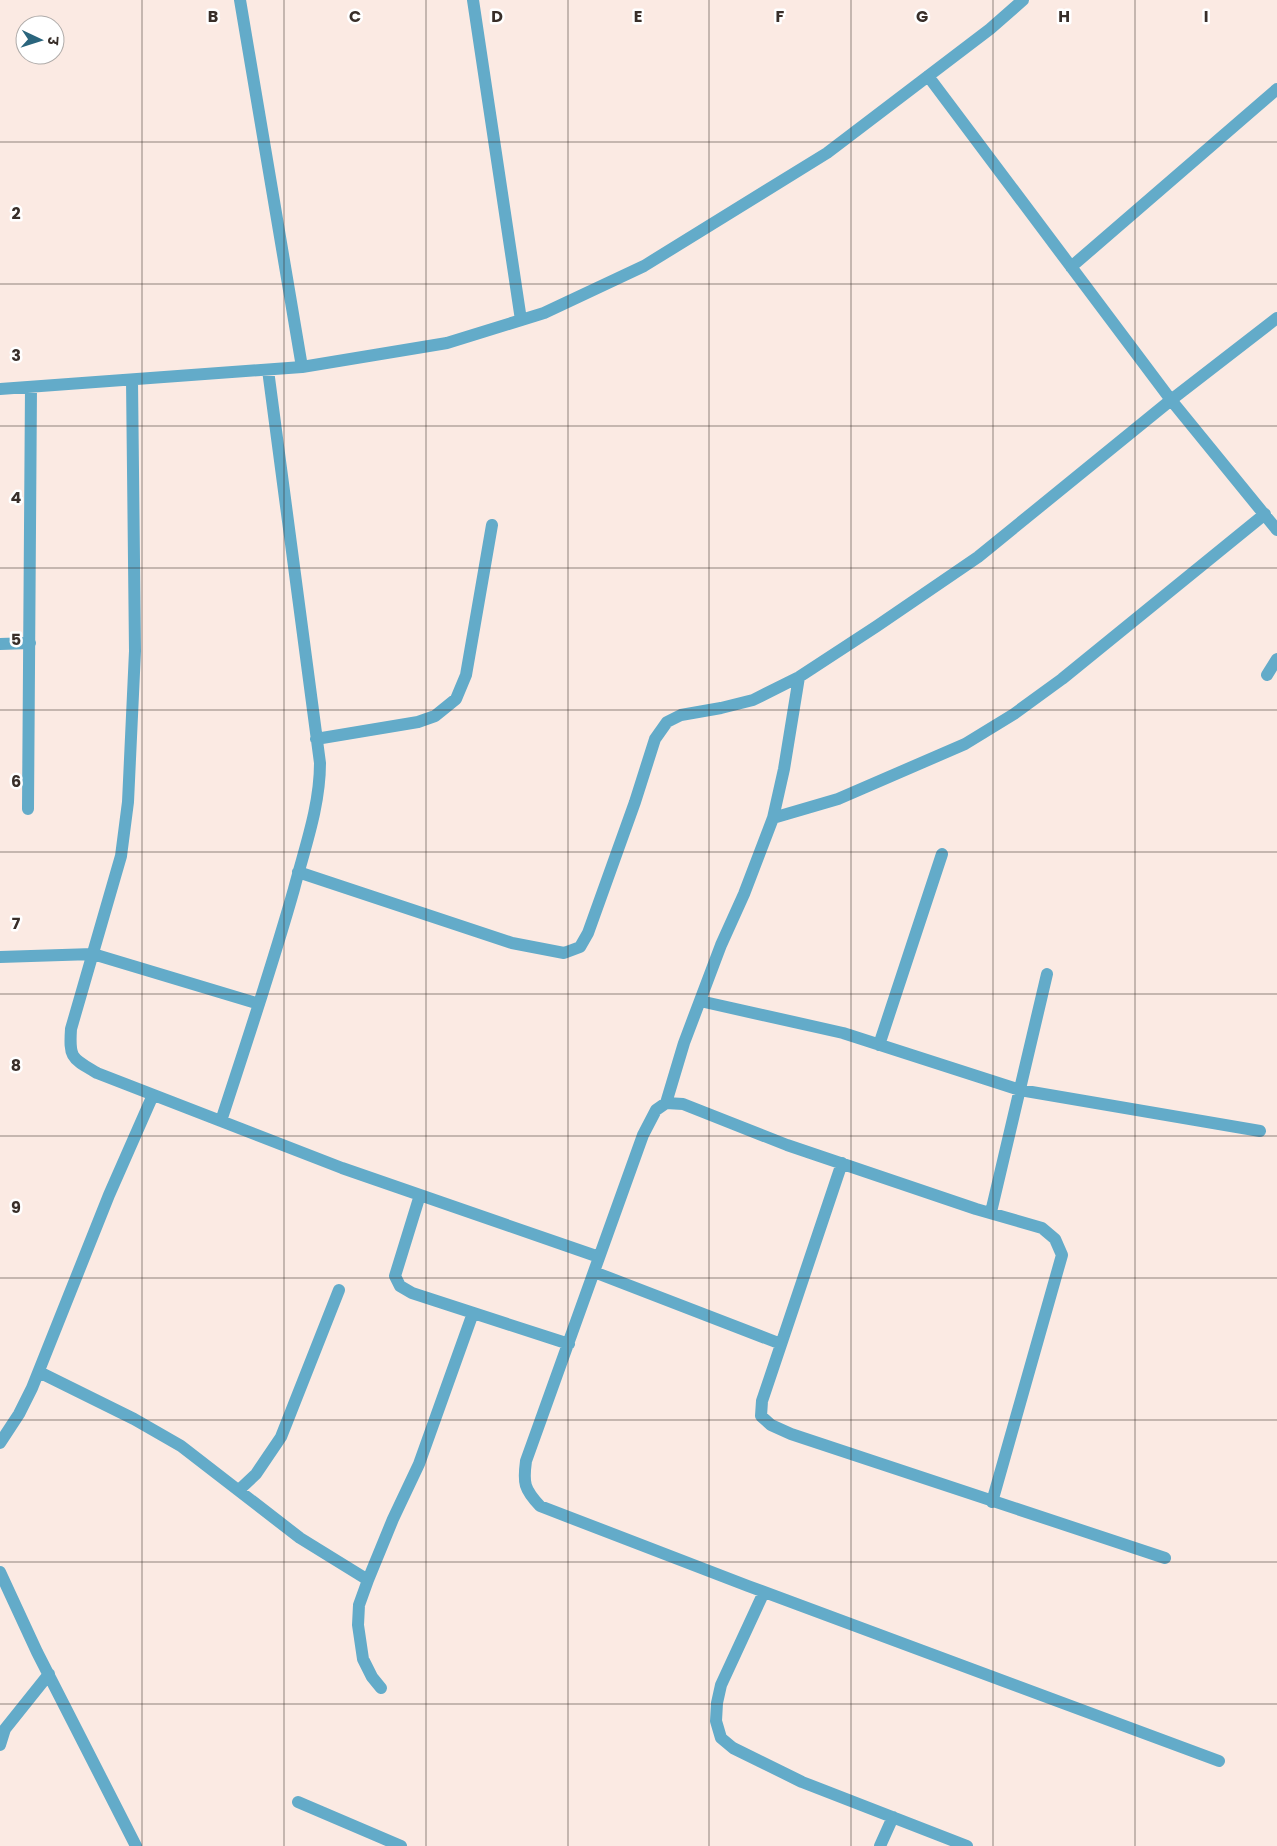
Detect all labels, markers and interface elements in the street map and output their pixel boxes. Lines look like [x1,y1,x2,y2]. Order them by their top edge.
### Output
text: B [208,5,218,28]
text: C [349,5,361,28]
text: D [491,5,503,28]
text: E [634,5,642,28]
text: F [776,5,785,28]
text: G [916,5,928,28]
text: H [1058,5,1070,28]
text: I [1204,5,1208,28]
north arrow [15,15,65,65]
text: उ [43,35,63,47]
text: 2 [11,202,21,225]
text: 3 [11,344,21,367]
text: 4 [11,486,22,509]
text: 5 [11,628,21,651]
text: 6 [11,770,21,793]
text: 7 [12,912,21,935]
text: 8 [11,1054,21,1077]
text: 9 [11,1196,21,1219]

